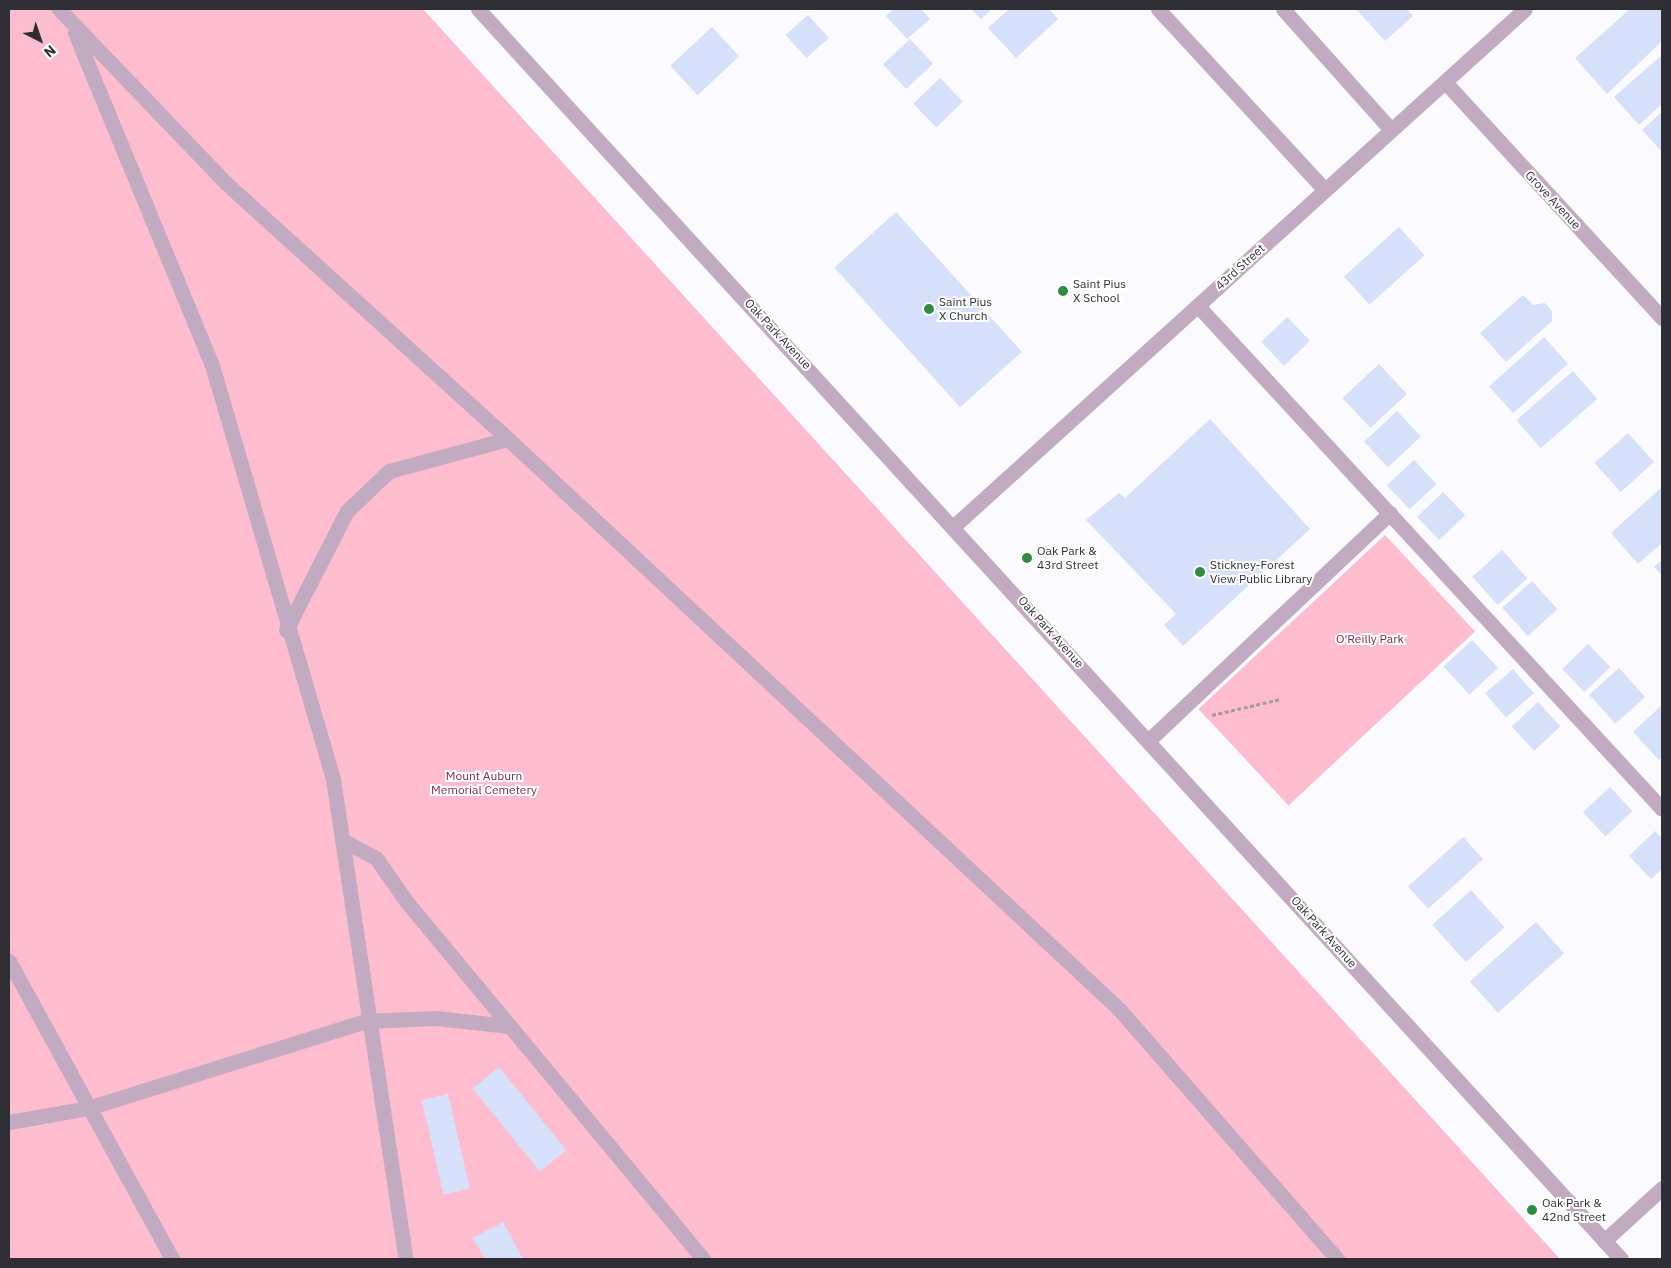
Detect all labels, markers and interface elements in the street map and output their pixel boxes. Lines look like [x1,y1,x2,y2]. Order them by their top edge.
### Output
north arrow [15,15,65,65]
text: N [40,41,60,61]
street label: Grove Avenue [1522,168,1584,232]
street label: 43rd Street [1212,241,1268,293]
place label: Saint Pius X School [1073,277,1126,305]
marker: Saint Pius X School [1057,285,1069,297]
place label: Saint Pius X Church [939,295,992,323]
street label: Oak Park Avenue [742,296,814,372]
marker: Saint Pius X Church [923,303,935,315]
place label: Oak Park & 43rd Street [1037,544,1098,572]
marker: Oak Park & 43rd Street [1021,552,1033,564]
place label: Stickney-Forest View Public Library [1210,558,1312,586]
marker: Stickney-Forest View Public Library [1194,566,1206,578]
street label: Oak Park Avenue [1015,593,1087,671]
park label: O'Reilly Park [1336,632,1404,646]
park label: Mount Auburn Memorial Cemetery [431,769,537,797]
street label: Oak Park Avenue [1288,893,1360,971]
place label: Oak Park & 42nd Street [1542,1196,1606,1224]
marker: Oak Park & 42nd Street [1526,1204,1538,1216]

